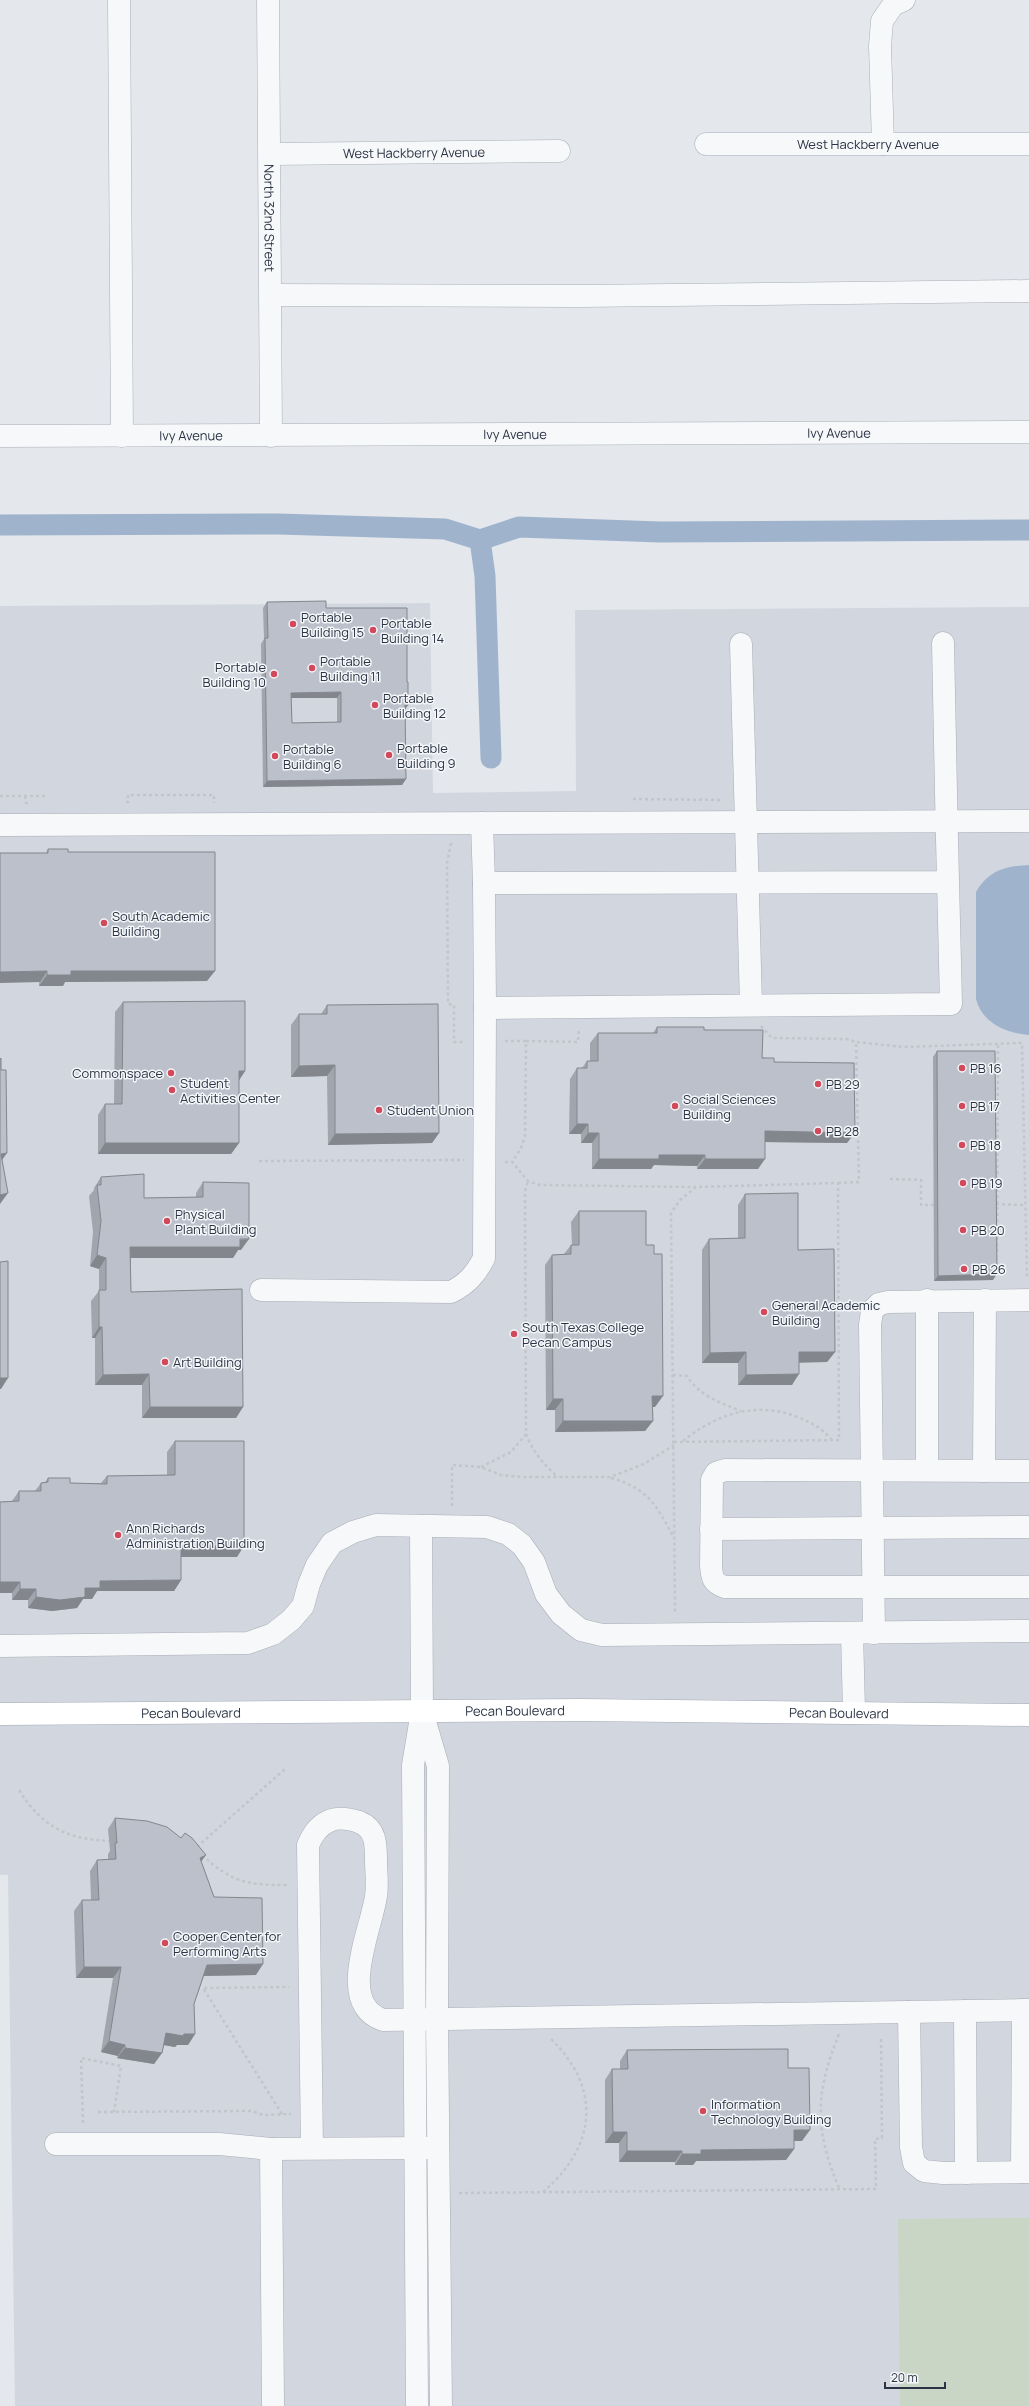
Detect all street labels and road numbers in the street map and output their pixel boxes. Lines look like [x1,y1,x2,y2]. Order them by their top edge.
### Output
street label: West Hackberry Avenue [797,135,939,153]
street label: West Hackberry Avenue [343,143,486,162]
street label: North 32nd Street [260,164,279,272]
street label: Ivy Avenue [807,424,871,442]
street label: Ivy Avenue [483,425,547,443]
street label: Ivy Avenue [159,426,223,444]
street label: Pecan Boulevard [465,1701,565,1720]
street label: Pecan Boulevard [141,1703,241,1722]
street label: Pecan Boulevard [789,1703,889,1722]

